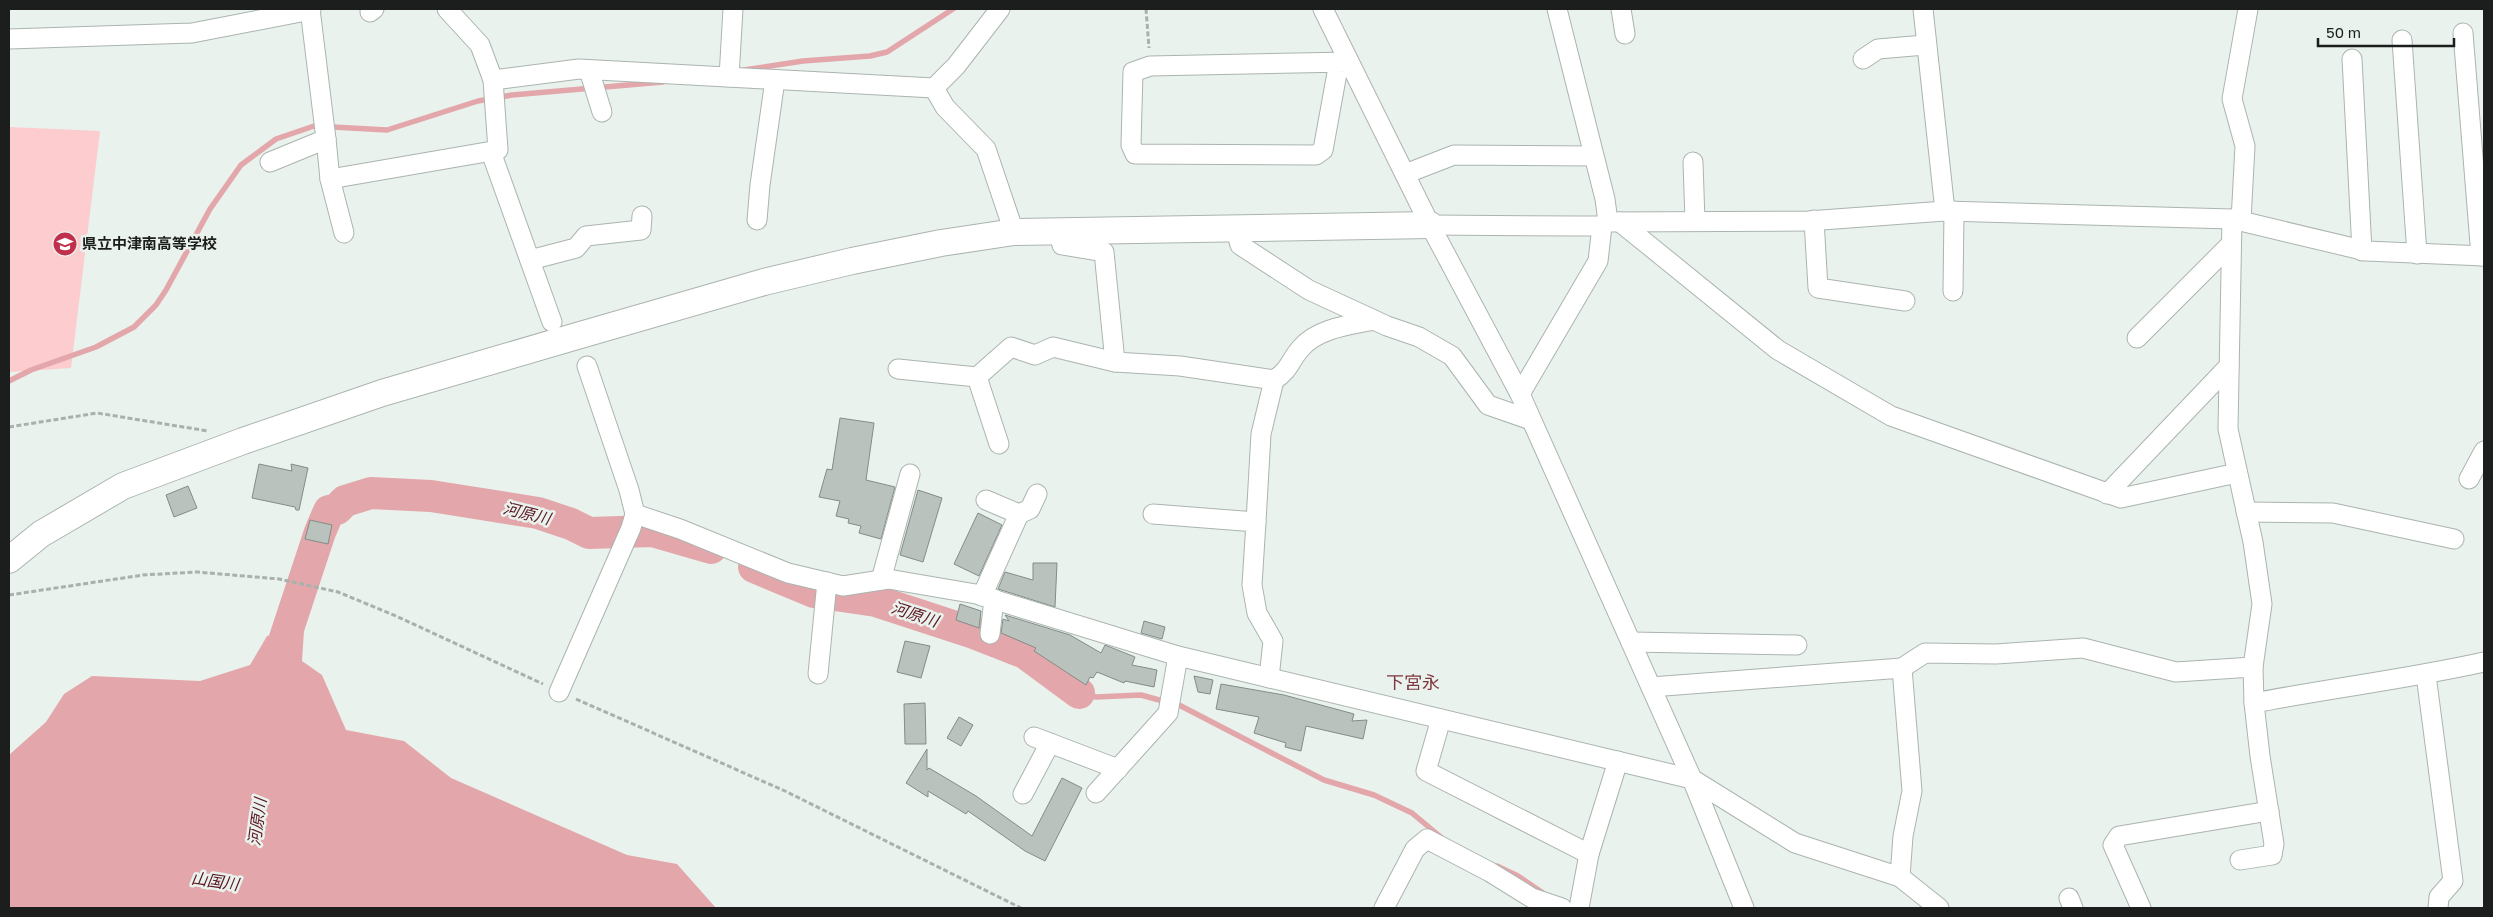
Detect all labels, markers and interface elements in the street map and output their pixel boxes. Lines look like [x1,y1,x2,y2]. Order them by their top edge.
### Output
scale bar [2318,15,2454,47]
text: 50 m [2326,23,2361,41]
school or university icon: 県立中津南高等学校 [52,231,78,257]
place label: 県立中津南高等学校 [82,234,217,252]
water label: 河原川 [501,497,555,529]
water label: 河原川 [889,597,943,632]
district label: 下宮永 [1386,671,1440,693]
water label: 河原川 [244,795,271,847]
water label: 山国川 [190,868,242,895]

